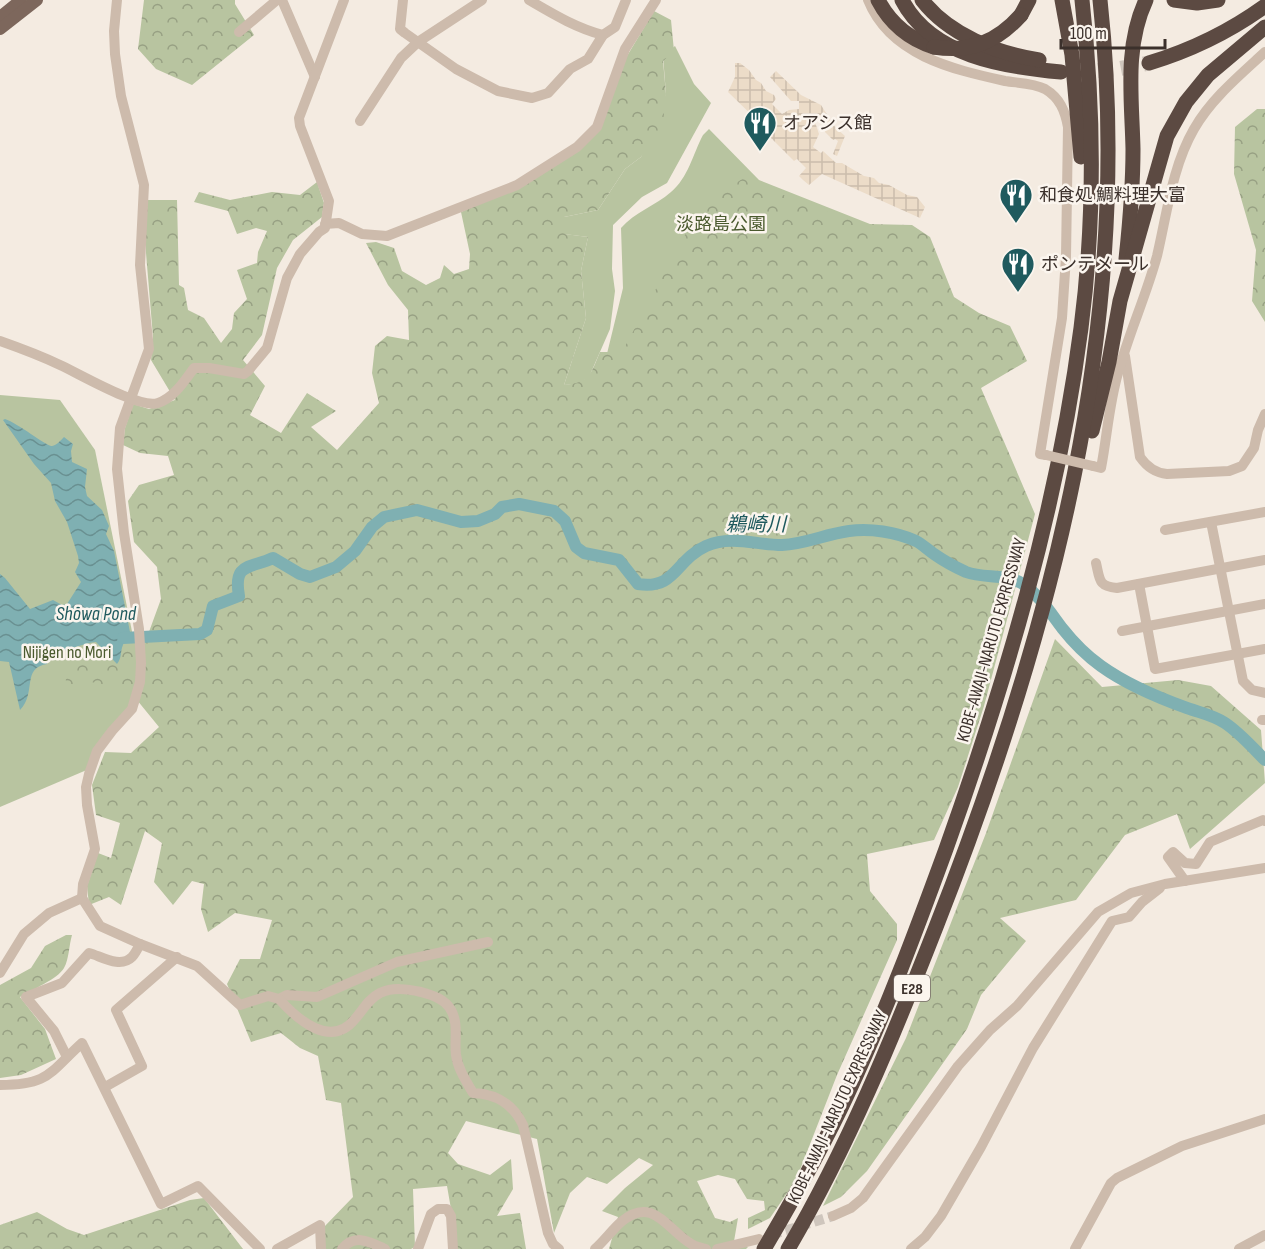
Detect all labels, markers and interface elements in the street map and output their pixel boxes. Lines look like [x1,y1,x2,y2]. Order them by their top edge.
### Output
scale bar [1061,12,1164,50]
text: 100 m [1070,23,1107,44]
restaurant icon: オアシス館 [742,105,778,152]
place label: オアシス館 [783,113,872,134]
restaurant icon: 和食処 鯛料理大富 [998,177,1034,224]
place label: 和食処 鯛料理大富 [1039,185,1186,206]
park label: 淡路島公園 [676,214,766,235]
restaurant icon: ポンテメール [1000,246,1036,293]
place label: ポンテメール [1041,254,1149,275]
water label: 鵜崎川 [726,513,788,537]
street label: KOBE-AWAJI-NARUTO EXPRESSWAY [952,535,1031,744]
water label: Shōwa Pond [56,602,137,626]
park label: Nijigen no Mori [23,642,111,663]
road number: E28 [894,975,930,1001]
street label: KOBE-AWAJI-NARUTO EXPRESSWAY [783,1007,892,1207]

